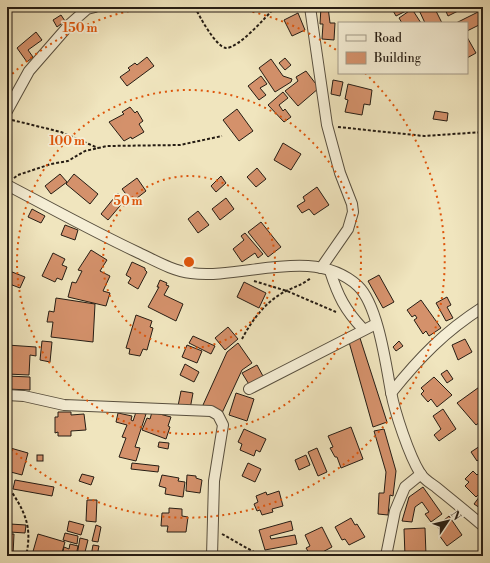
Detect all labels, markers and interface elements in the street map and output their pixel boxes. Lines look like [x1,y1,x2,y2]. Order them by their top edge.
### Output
text: 150 m [63,21,97,36]
legend [338,22,468,74]
text: Road [374,31,402,46]
text: Building [373,51,422,66]
text: 100 m [49,134,85,149]
text: 50 m [113,194,143,209]
centre of rings [182,255,196,269]
north arrow [428,501,468,541]
text: N [447,508,464,524]

